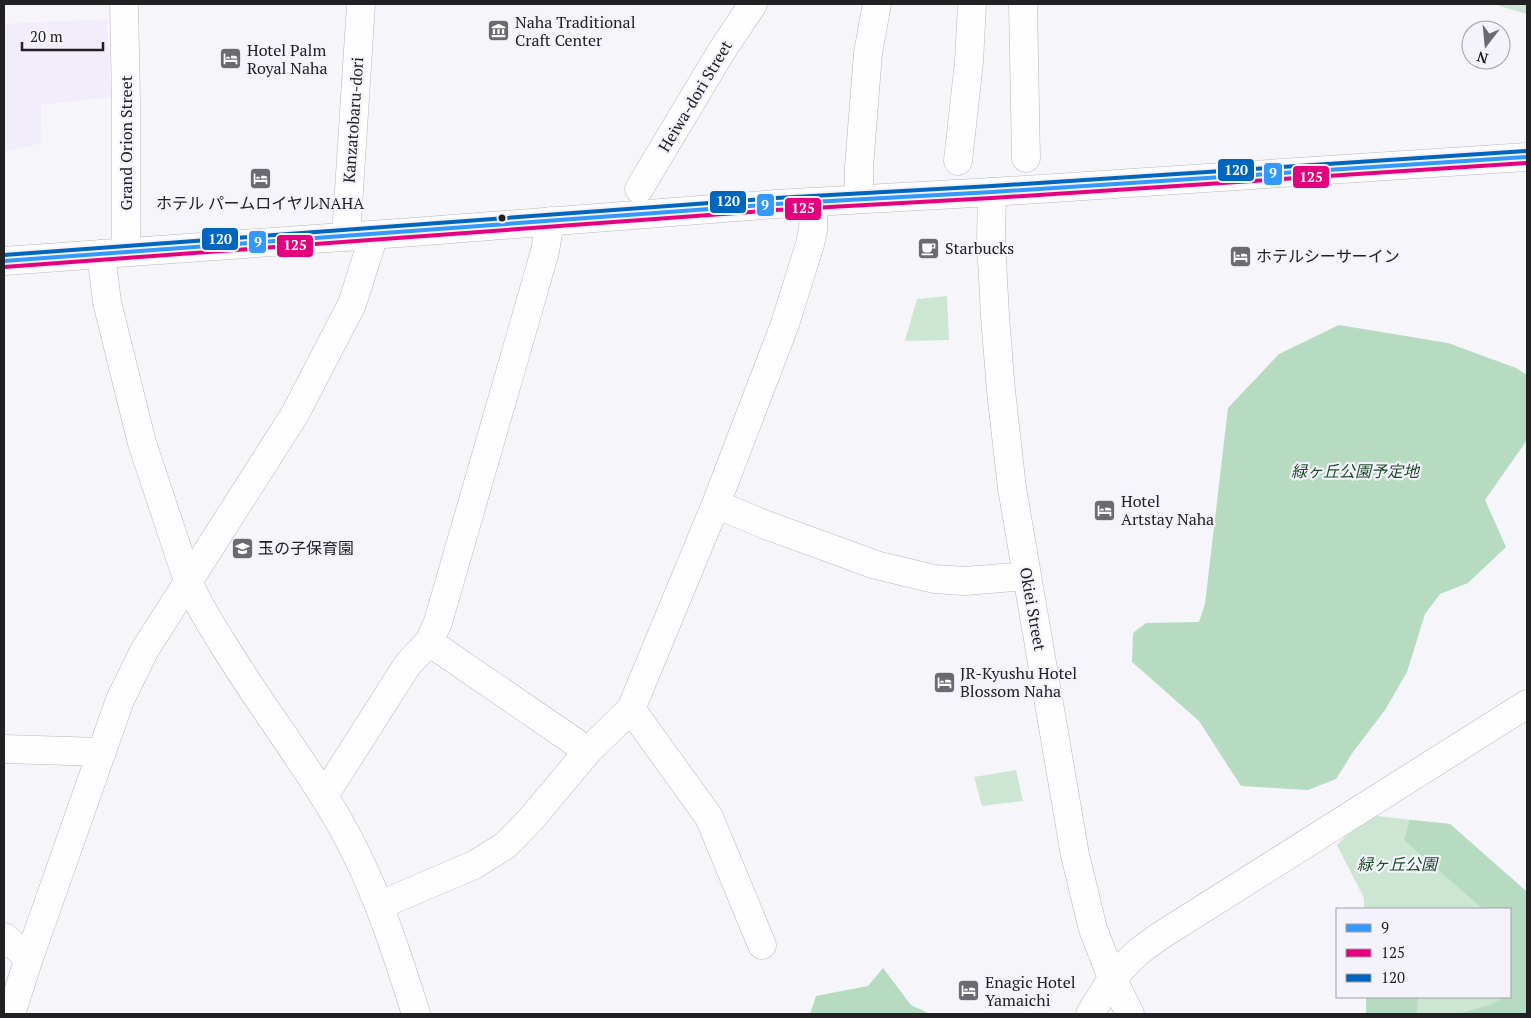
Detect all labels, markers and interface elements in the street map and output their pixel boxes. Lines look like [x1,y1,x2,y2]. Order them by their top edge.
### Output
place label: Naha Traditional Craft Center [515,11,636,51]
museum icon: Naha Traditional Craft Center [487,19,511,43]
scale bar [22,20,104,52]
north arrow [1461,20,1511,70]
text: 20 m [30,26,63,46]
street label: Heiwa-dori Street [653,36,737,156]
place label: Hotel Palm Royal Naha [247,39,328,79]
hotel icon: Hotel Palm Royal Naha [219,47,243,71]
text: N [1474,47,1490,69]
street label: Kanzatobaru-dori [338,56,368,184]
street label: Grand Orion Street [115,75,137,211]
line badge: 120 [1217,158,1255,182]
text: 120 [1224,160,1248,179]
line badge: 9 [1263,162,1283,186]
text: 9 [1269,163,1277,182]
line badge: 125 [1292,165,1330,189]
hotel icon: ホテル パームロイヤルNAHA [248,167,272,191]
text: 125 [1299,167,1323,186]
line badge: 120 [709,190,747,214]
text: 120 [716,191,740,210]
place label: ホテル パームロイヤルNAHA [156,192,364,214]
line badge: 9 [756,193,775,217]
text: 9 [761,195,769,214]
line badge: 125 [784,197,822,221]
text: 125 [791,198,815,217]
unlabelled marker [497,213,507,223]
line badge: 120 [201,227,239,251]
text: 120 [208,229,232,248]
line badge: 9 [248,230,267,254]
text: 9 [254,232,262,251]
line badge: 125 [276,234,314,258]
text: 125 [283,235,307,254]
cafe icon: Starbucks [917,236,941,260]
place label: Starbucks [945,237,1014,259]
hotel icon: ホテルシーサーイン [1228,244,1252,268]
place label: ホテルシーサーイン [1256,245,1400,267]
park label: 緑ヶ丘公園予定地 [1291,460,1421,482]
place label: Hotel Artstay Naha [1121,490,1214,530]
hotel icon: Hotel Artstay Naha [1093,498,1117,522]
school or university icon: 玉の子保育園 [230,536,254,560]
place label: 玉の子保育園 [258,537,354,559]
street label: Okiei Street [1015,566,1051,653]
place label: JR-Kyushu Hotel Blossom Naha [960,662,1077,702]
hotel icon: JR-Kyushu Hotel Blossom Naha [932,670,956,694]
park label: 緑ヶ丘公園 [1357,853,1439,875]
legend [1336,908,1511,998]
text: 9 [1381,917,1389,937]
text: 125 [1381,942,1405,962]
text: 120 [1381,967,1405,987]
place label: Enagic Hotel Yamaichi [985,971,1076,1011]
hotel icon: Enagic Hotel Yamaichi [957,979,981,1003]

